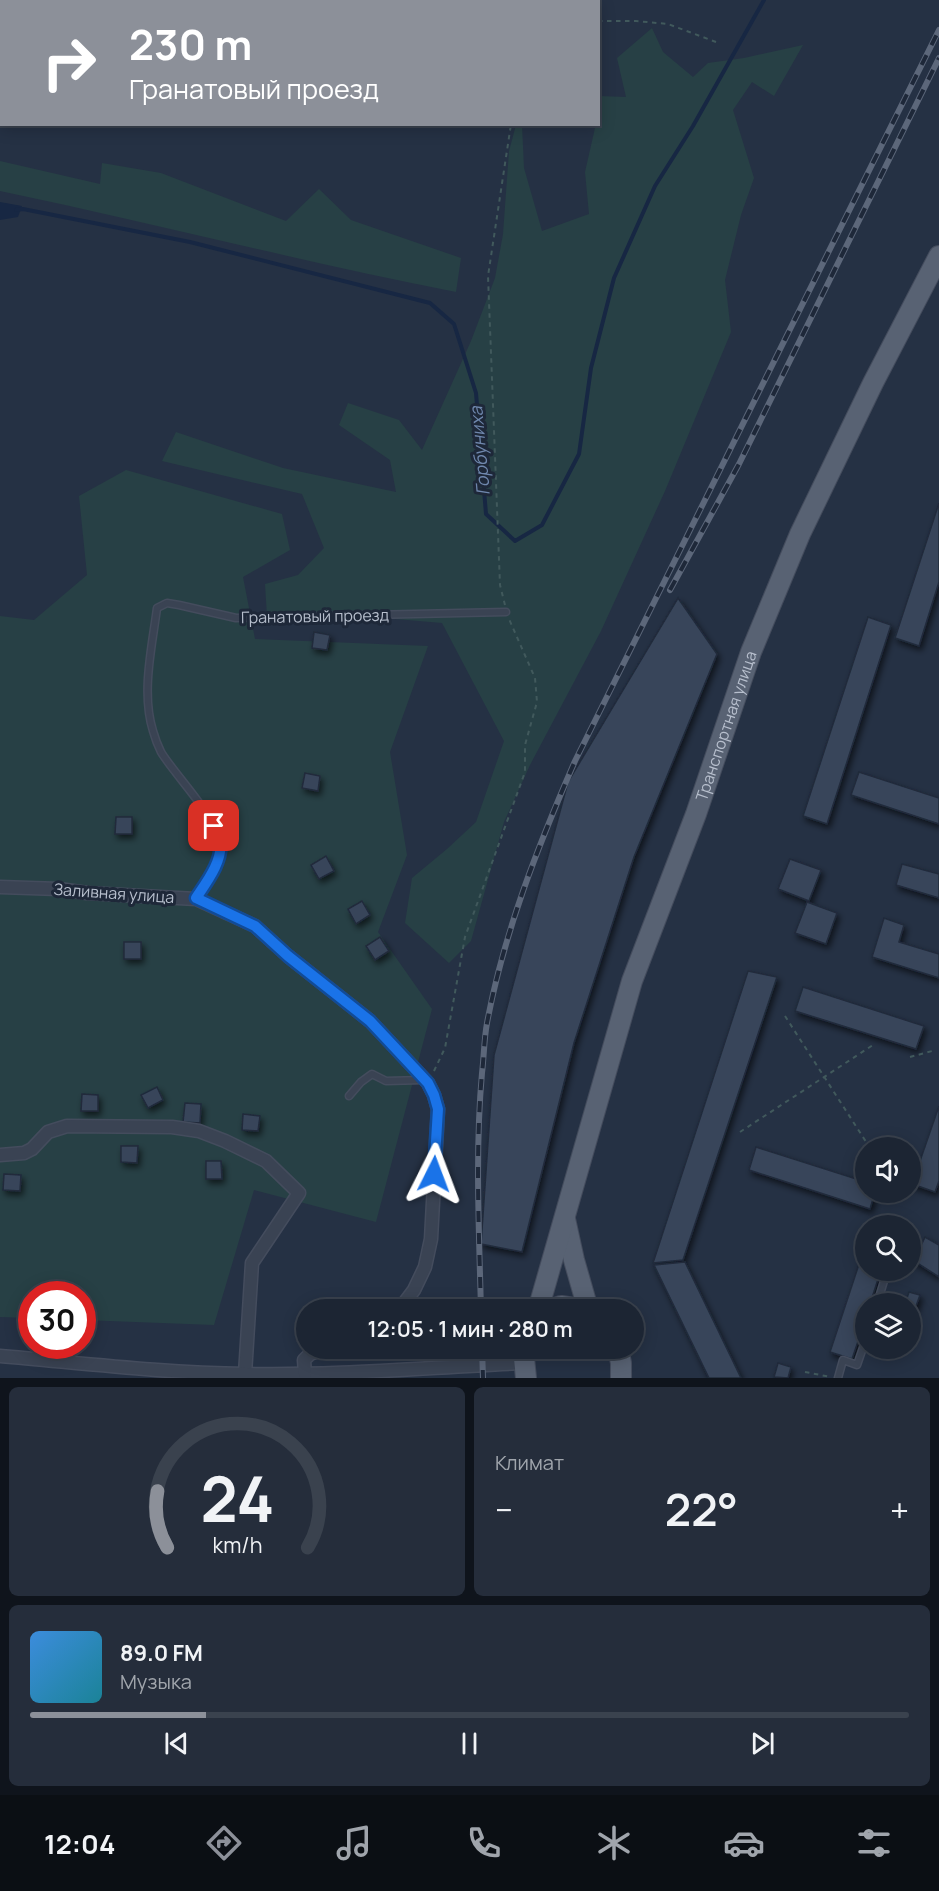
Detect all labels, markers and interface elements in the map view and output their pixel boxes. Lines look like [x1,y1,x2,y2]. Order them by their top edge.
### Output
text: 230 m [129,15,252,73]
icon: right [30,24,108,102]
text: Гранатовый проезд [129,70,379,107]
water label: Горбуниха [463,405,495,496]
street label: Гранатовый проезд [241,604,390,628]
street label: Транспортная улица [690,648,762,804]
pin [188,800,239,851]
icon: arrive [197,809,230,842]
street label: Заливная улица [53,878,175,908]
map controls [855,1137,921,1359]
button: sound [855,1137,921,1203]
position arrow [402,1142,466,1206]
button: search [855,1215,921,1281]
speed limit sign: 30 [18,1281,96,1359]
button: layers [855,1293,921,1359]
text: 12:05 · 1 мин · 280 m [367,1314,573,1344]
text: Климат [495,1449,564,1476]
text: 24 [200,1455,274,1541]
text: 22° [665,1478,738,1540]
text: − [495,1487,513,1532]
text: + [890,1487,909,1532]
text: km/h [212,1531,262,1560]
text: 89.0 FM [120,1638,203,1668]
text: Музыка [120,1668,192,1695]
icon: previous [160,1727,193,1760]
icon: pause [453,1727,486,1760]
icon: next [746,1727,779,1760]
icon: directions [203,1822,245,1864]
icon: music [333,1822,375,1864]
icon: phone [463,1822,505,1864]
icon: climate [593,1822,635,1864]
icon: car [723,1822,765,1864]
icon: filters [853,1822,895,1864]
text: 12:04 [44,1825,115,1862]

